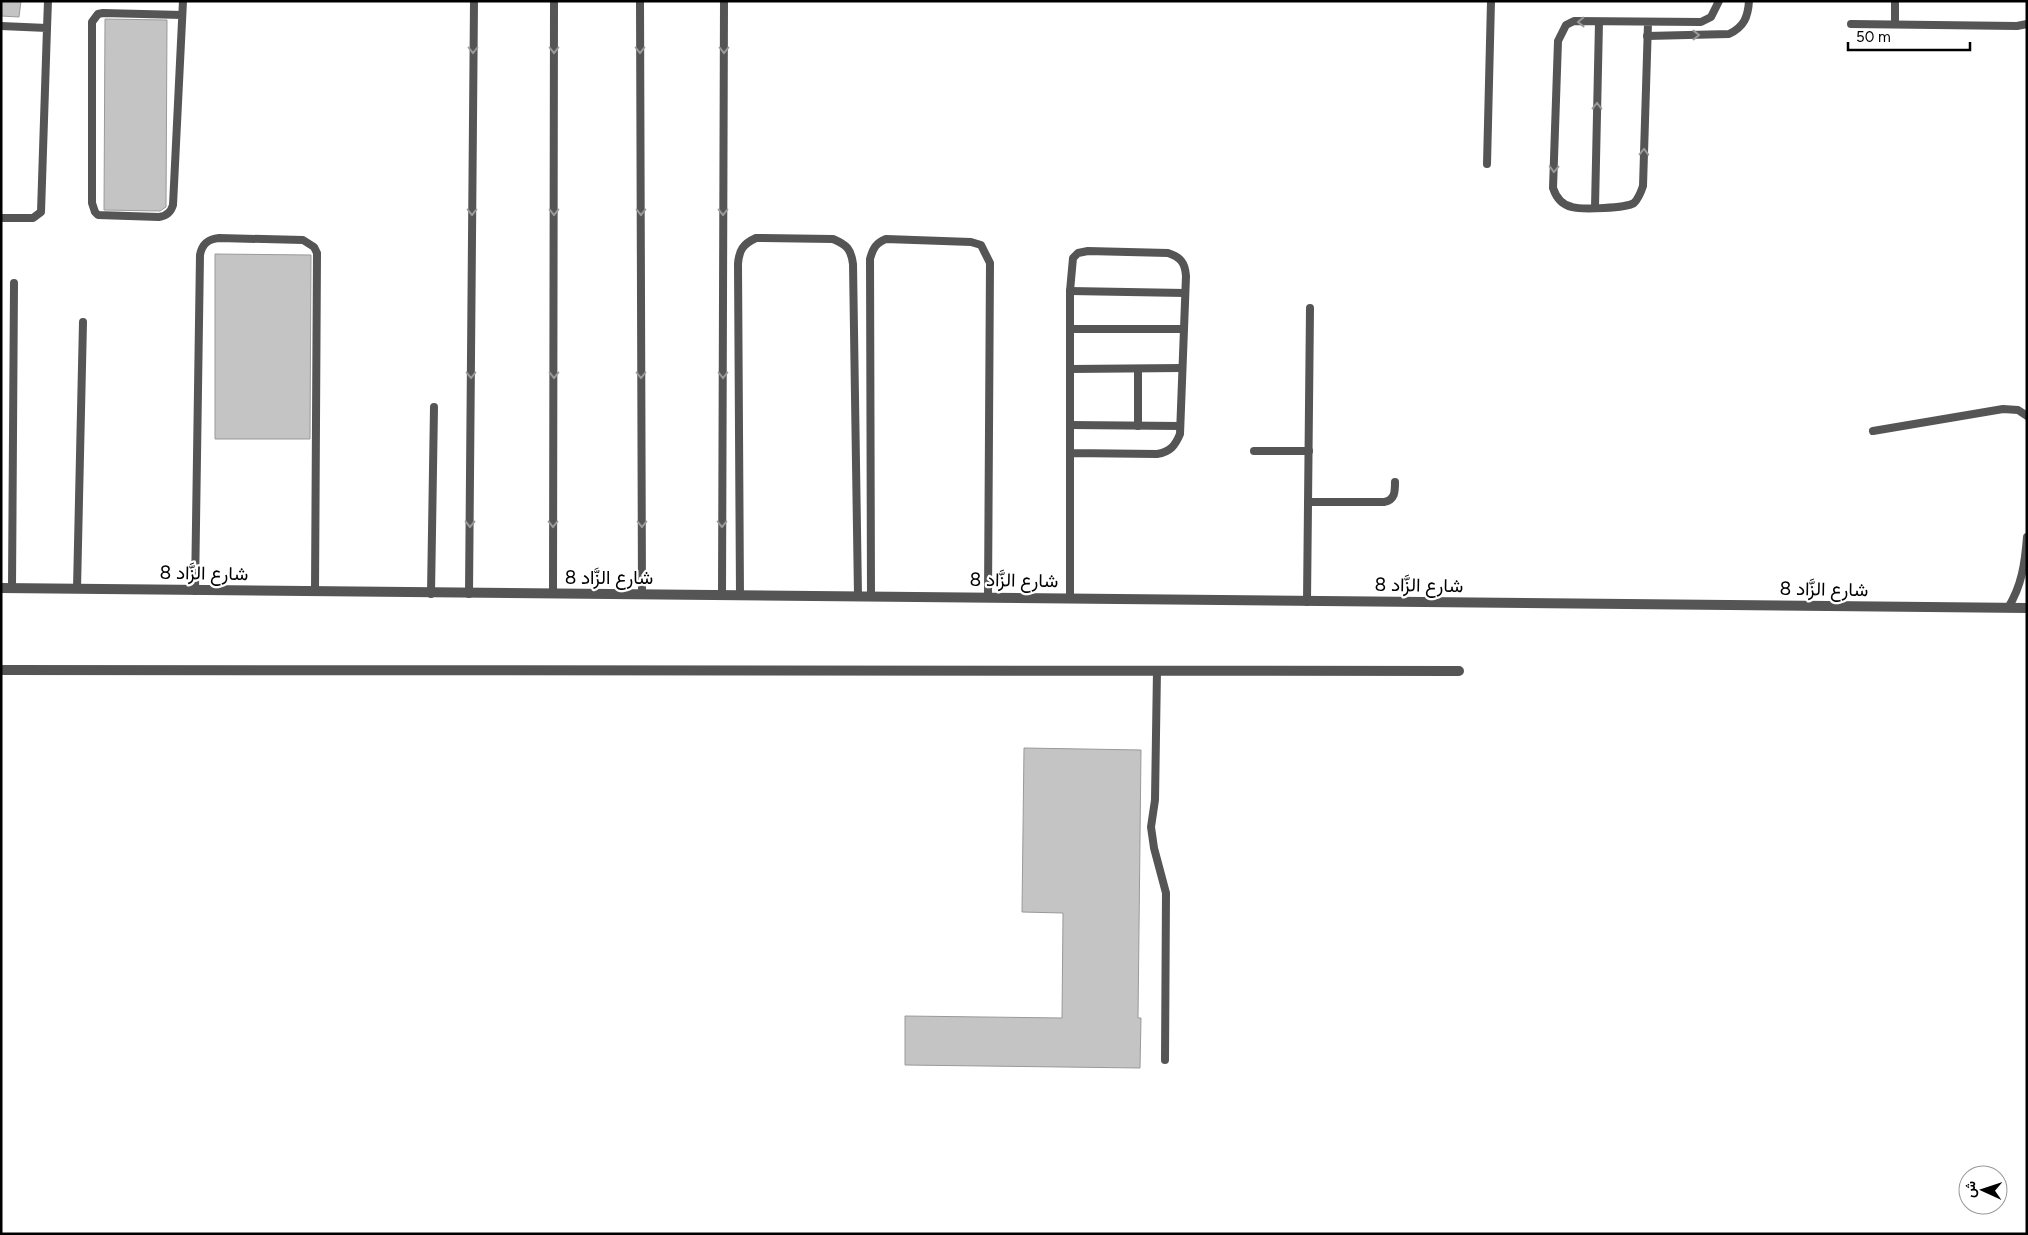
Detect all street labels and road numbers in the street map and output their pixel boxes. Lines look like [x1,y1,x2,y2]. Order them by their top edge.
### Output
street label: شارع الزَّاد 8 [159,561,249,586]
street label: شارع الزَّاد 8 [565,566,653,590]
street label: شارع الزَّاد 8 [969,568,1059,593]
street label: شارع الزَّاد 8 [1374,573,1464,598]
street label: شارع الزَّاد 8 [1779,577,1869,602]

